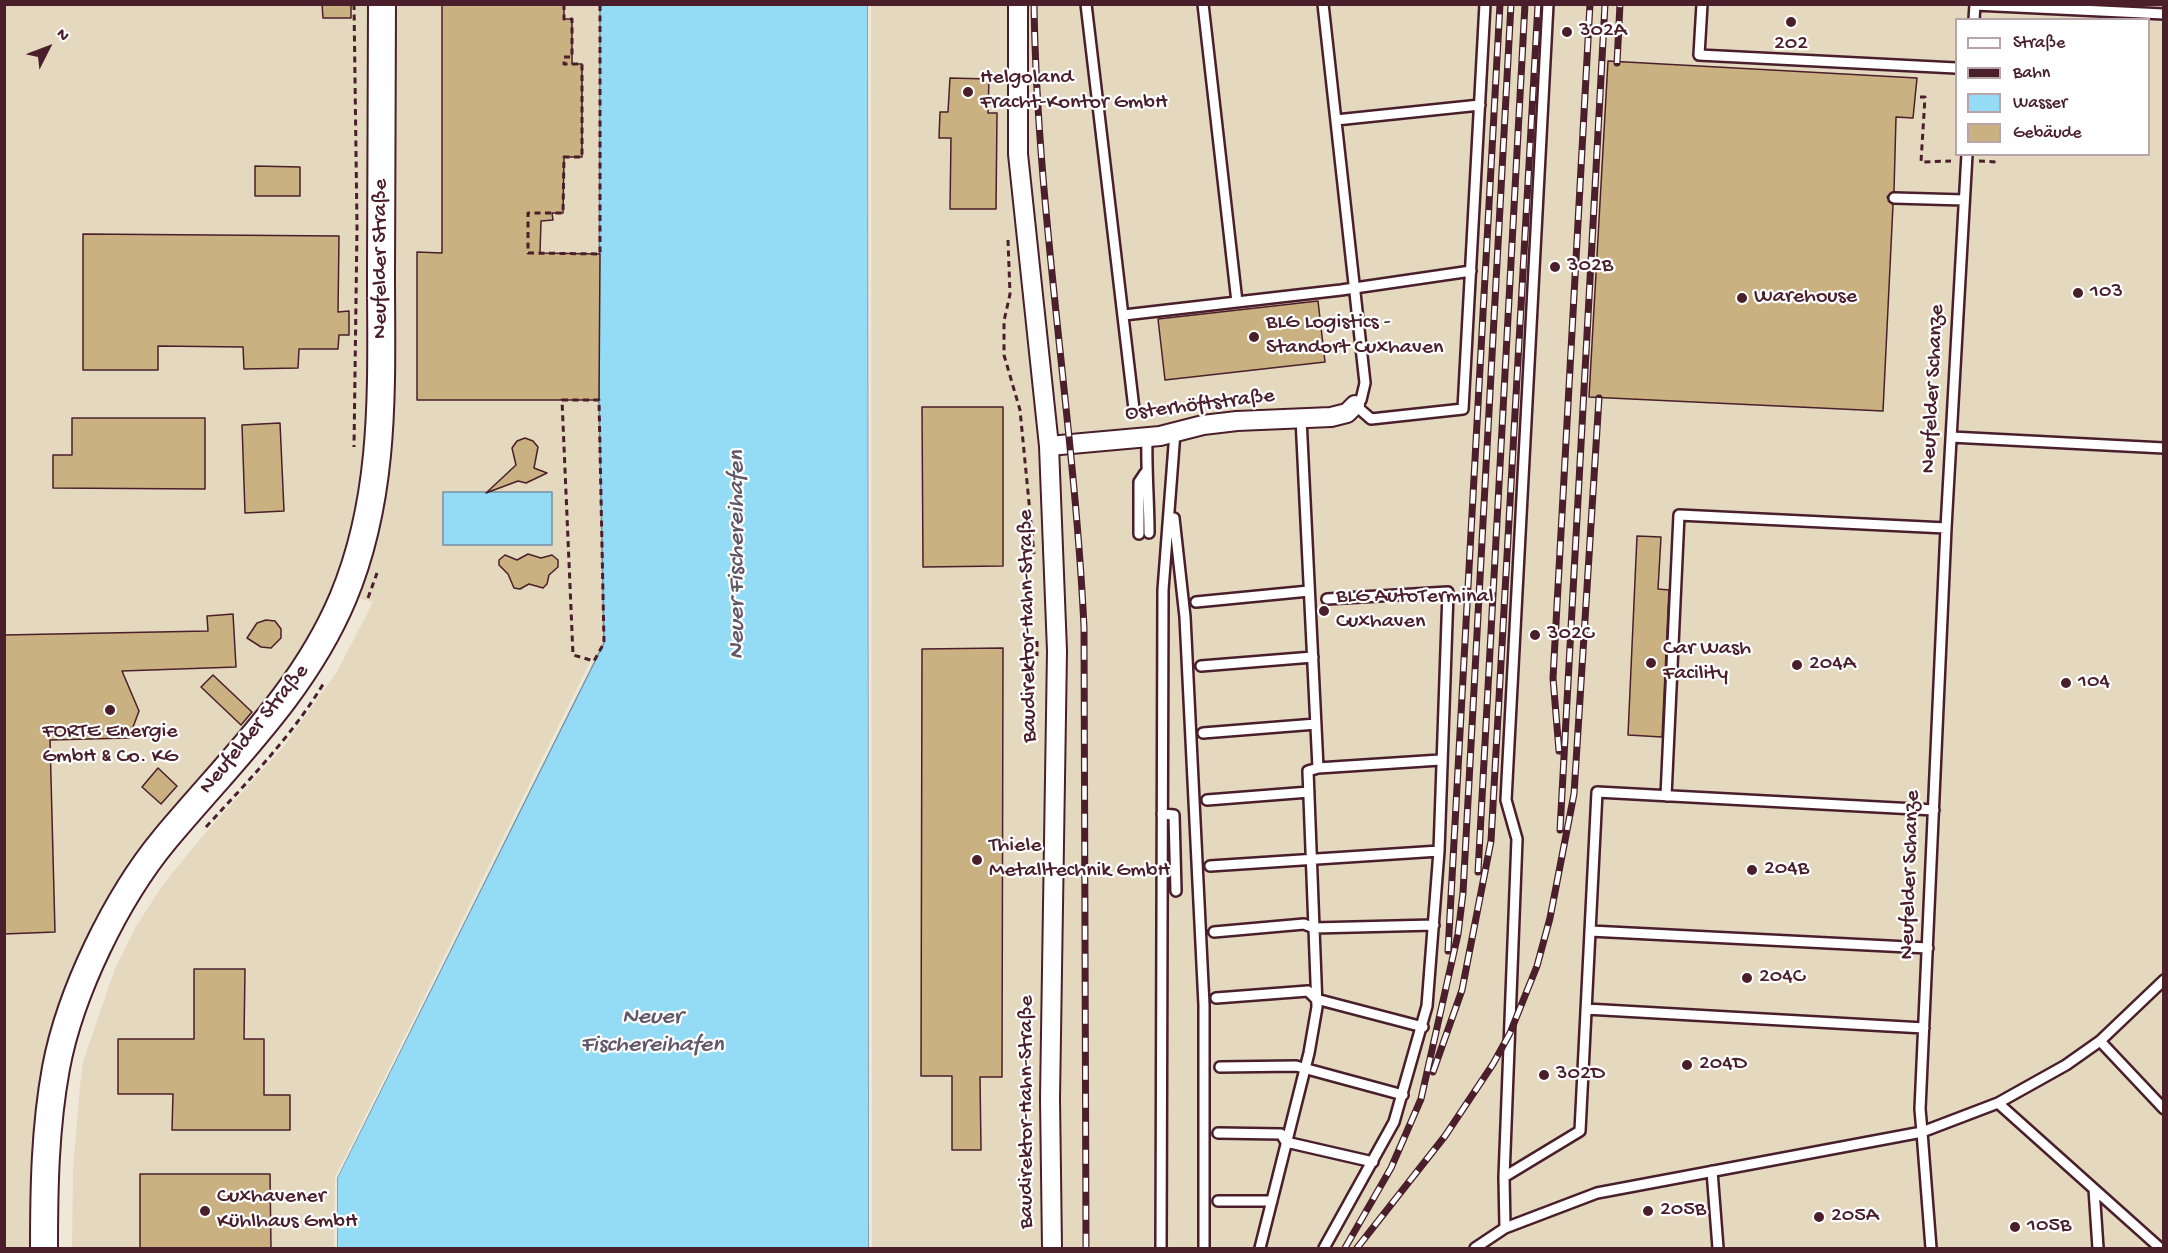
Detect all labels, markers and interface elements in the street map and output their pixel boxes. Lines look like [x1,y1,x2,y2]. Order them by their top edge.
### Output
marker: 202 [1784,15,1798,29]
north arrow [18,18,78,78]
legend [1955,18,2150,156]
place label: 302A [1579,19,1627,45]
text: N [51,25,72,46]
marker: 302A [1560,25,1574,39]
place label: 202 [1774,32,1808,58]
text: Straße [2013,33,2065,54]
text: Bahn [2013,63,2050,84]
place label: Helgoland Fracht-Kontor GmbH [980,66,1168,118]
marker: Helgoland Fracht-Kontor GmbH [961,85,975,99]
text: Wasser [2013,93,2067,114]
text: Gebäude [2013,123,2081,144]
street label: Neufelder Straße [369,179,395,339]
place label: 302B [1567,254,1613,280]
marker: 302B [1548,260,1562,274]
place label: 103 [2090,280,2123,306]
place label: Warehouse [1754,285,1857,311]
marker: 103 [2071,286,2085,300]
marker: Warehouse [1735,291,1749,305]
street label: Neufelder Schanze [1916,304,1952,474]
place label: BLG Logistics - Standort Cuxhaven [1266,311,1443,362]
marker: BLG Logistics - Standort Cuxhaven [1247,330,1261,344]
street label: Osterhöftstraße [1124,384,1276,428]
water label: Neuer Fischereihafen [724,450,752,660]
street label: Baudirektor-Hahn-Straße [1014,509,1044,743]
place label: BLG AutoTerminal Cuxhaven [1336,585,1494,636]
marker: BLG AutoTerminal Cuxhaven [1317,604,1331,618]
place label: 302C [1547,622,1594,648]
marker: 302C [1528,628,1542,642]
place label: Car Wash Facility [1663,637,1751,688]
place label: 204A [1809,652,1856,678]
marker: Car Wash Facility [1644,656,1658,670]
marker: 204A [1790,658,1804,672]
street label: Neufelder Straße [194,659,316,801]
place label: 104 [2078,670,2110,696]
marker: 104 [2059,676,2073,690]
marker: FORTE Energie GmbH & Co. KG [103,703,117,717]
place label: FORTE Energie GmbH & Co. KG [42,720,178,772]
street label: Neufelder Schanze [1895,790,1927,960]
place label: Thiele Metalltechnik GmbH [989,834,1170,885]
marker: Thiele Metalltechnik GmbH [970,853,984,867]
place label: 204B [1764,857,1809,883]
marker: 204B [1745,863,1759,877]
place label: 204C [1759,965,1805,991]
marker: 204C [1740,971,1754,985]
street label: Baudirektor-Hahn-Straße [1015,995,1041,1229]
water label: Neuer Fischereihafen [580,1004,724,1060]
place label: 204D [1699,1052,1747,1078]
marker: 204D [1680,1058,1694,1072]
place label: 302D [1556,1062,1605,1088]
marker: 302D [1537,1068,1551,1082]
place label: Cuxhavener Kühlhaus GmbH [217,1185,357,1236]
place label: 205B [1660,1198,1706,1224]
marker: Cuxhavener Kühlhaus GmbH [198,1204,212,1218]
marker: 205B [1641,1204,1655,1218]
place label: 205A [1831,1204,1879,1230]
marker: 205A [1812,1210,1826,1224]
place label: 105B [2027,1214,2071,1240]
marker: 105B [2008,1220,2022,1234]

